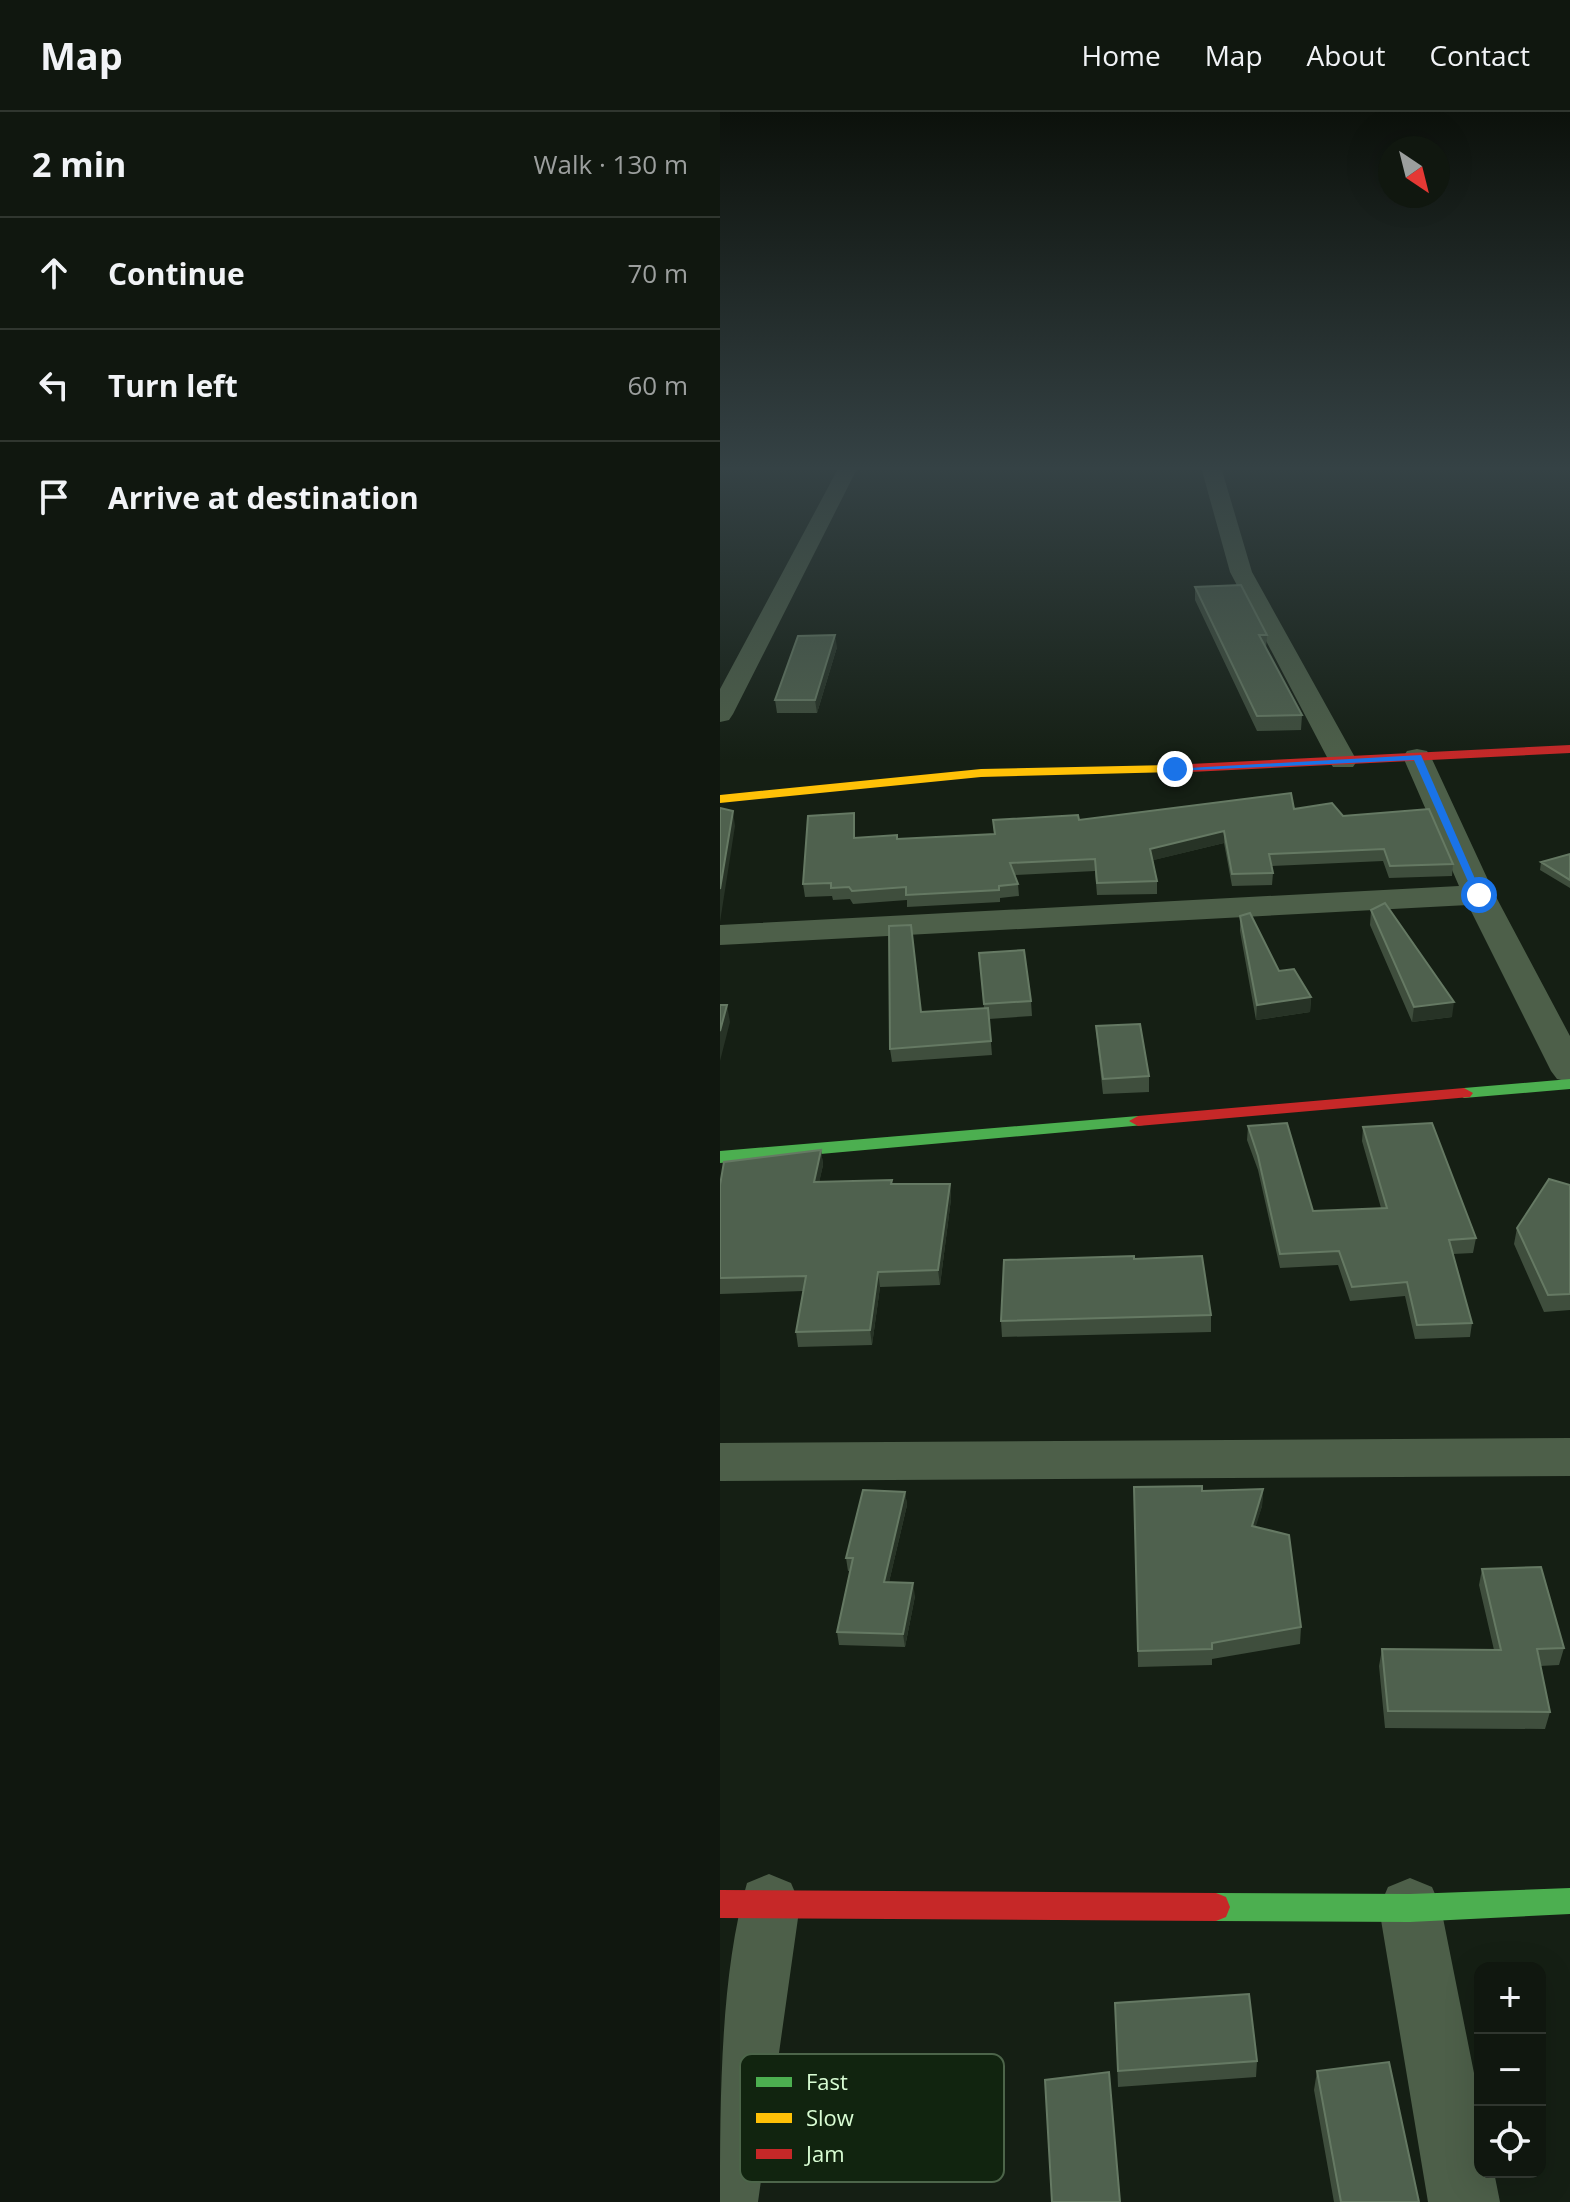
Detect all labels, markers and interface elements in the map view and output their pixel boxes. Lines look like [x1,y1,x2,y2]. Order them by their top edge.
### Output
text: Map [40,29,123,81]
text: Home [1082,36,1161,74]
text: Map [1205,36,1263,74]
text: About [1307,36,1385,74]
text: Contact [1429,36,1530,74]
north arrow [1378,136,1450,208]
text: 2 min [32,141,126,187]
text: Walk · 130 m [534,146,688,182]
icon: ahead [32,251,76,295]
text: Continue [108,253,245,294]
text: 70 m [627,255,688,291]
icon: left [32,363,76,407]
text: Turn left [108,365,238,406]
text: 60 m [627,367,688,403]
icon: arrive [32,475,76,519]
text: Arrive at destination [108,477,419,518]
route end [1157,751,1193,787]
route start [1461,877,1497,913]
map controls [1474,1962,1546,2178]
button: + [1474,1962,1546,2034]
button: − [1474,2034,1546,2106]
legend [740,2054,1004,2182]
text: Fast [806,2066,848,2096]
text: Slow [806,2102,854,2132]
button: locate [1474,2106,1546,2178]
text: Jam [804,2138,845,2168]

